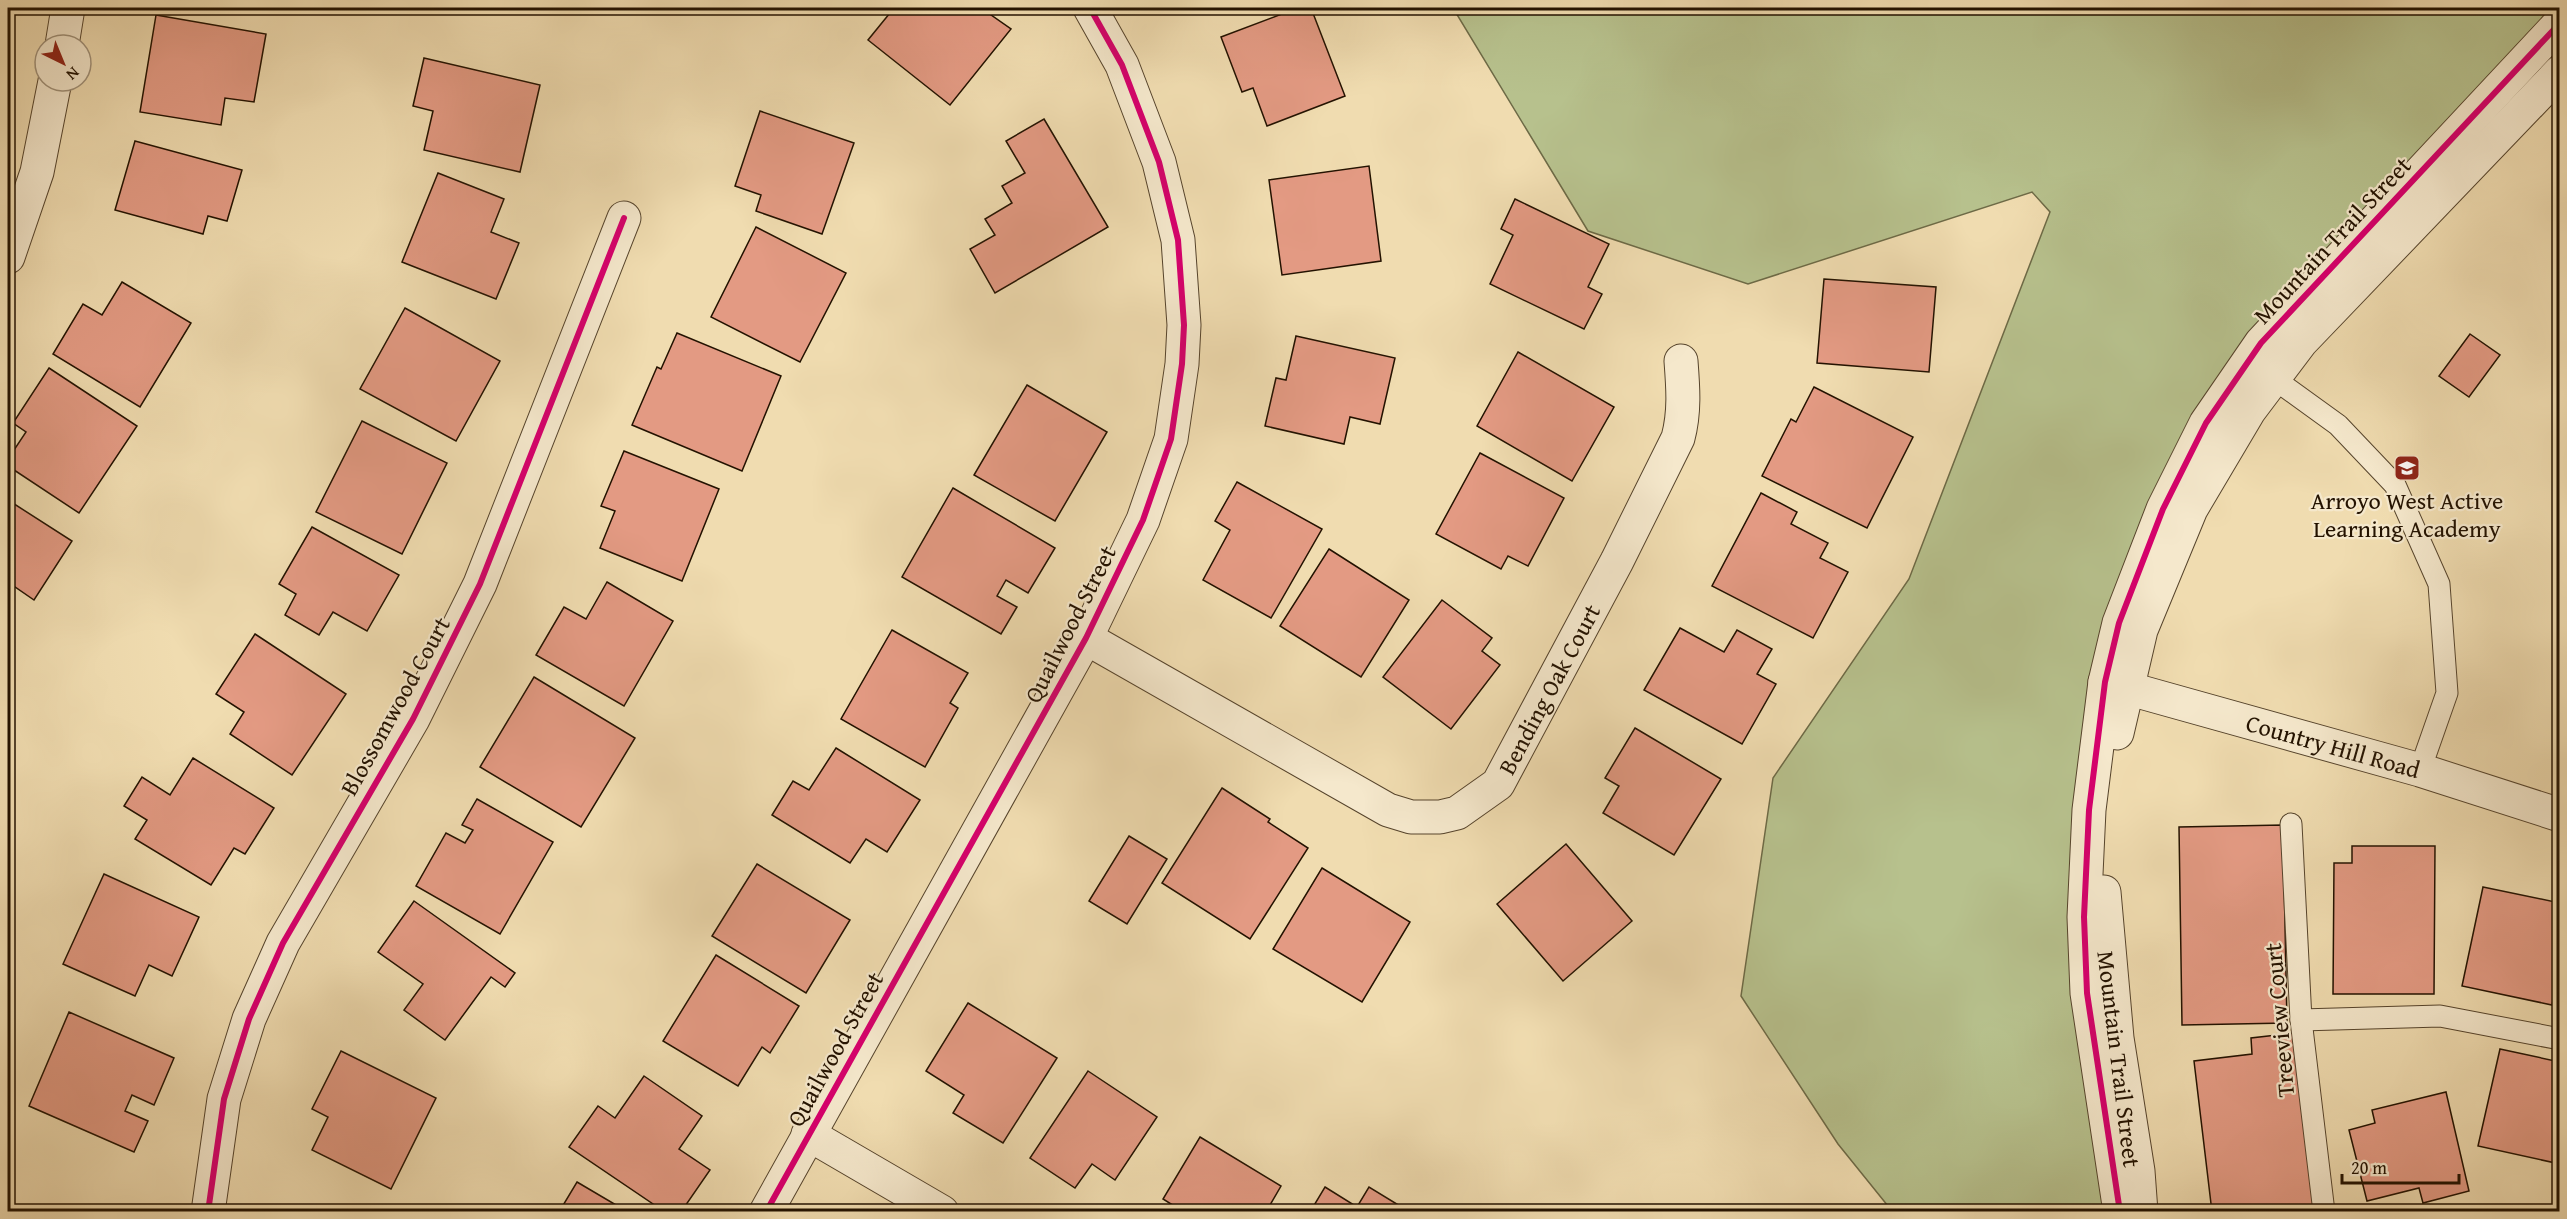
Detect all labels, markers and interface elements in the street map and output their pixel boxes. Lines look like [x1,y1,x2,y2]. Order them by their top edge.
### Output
north arrow [33,33,93,93]
text: N [61,62,85,87]
street label: Mountain Trail Street [2245,148,2419,332]
school or university icon: Arroyo West Active Learning Academy [2392,453,2422,483]
place label: Arroyo West Active Learning Academy [2311,483,2503,546]
street label: Quailwood Street [1015,539,1125,709]
street label: Bending Oak Court [1489,597,1609,780]
street label: Blossomwood Court [331,610,459,802]
street label: Country Hill Road [2242,705,2424,787]
street label: Treeview Court [2255,941,2303,1098]
street label: Mountain Trail Street [2088,949,2150,1170]
street label: Quailwood Street [778,965,892,1133]
scale bar [2342,1147,2459,1185]
text: 20 m [2351,1154,2387,1181]

